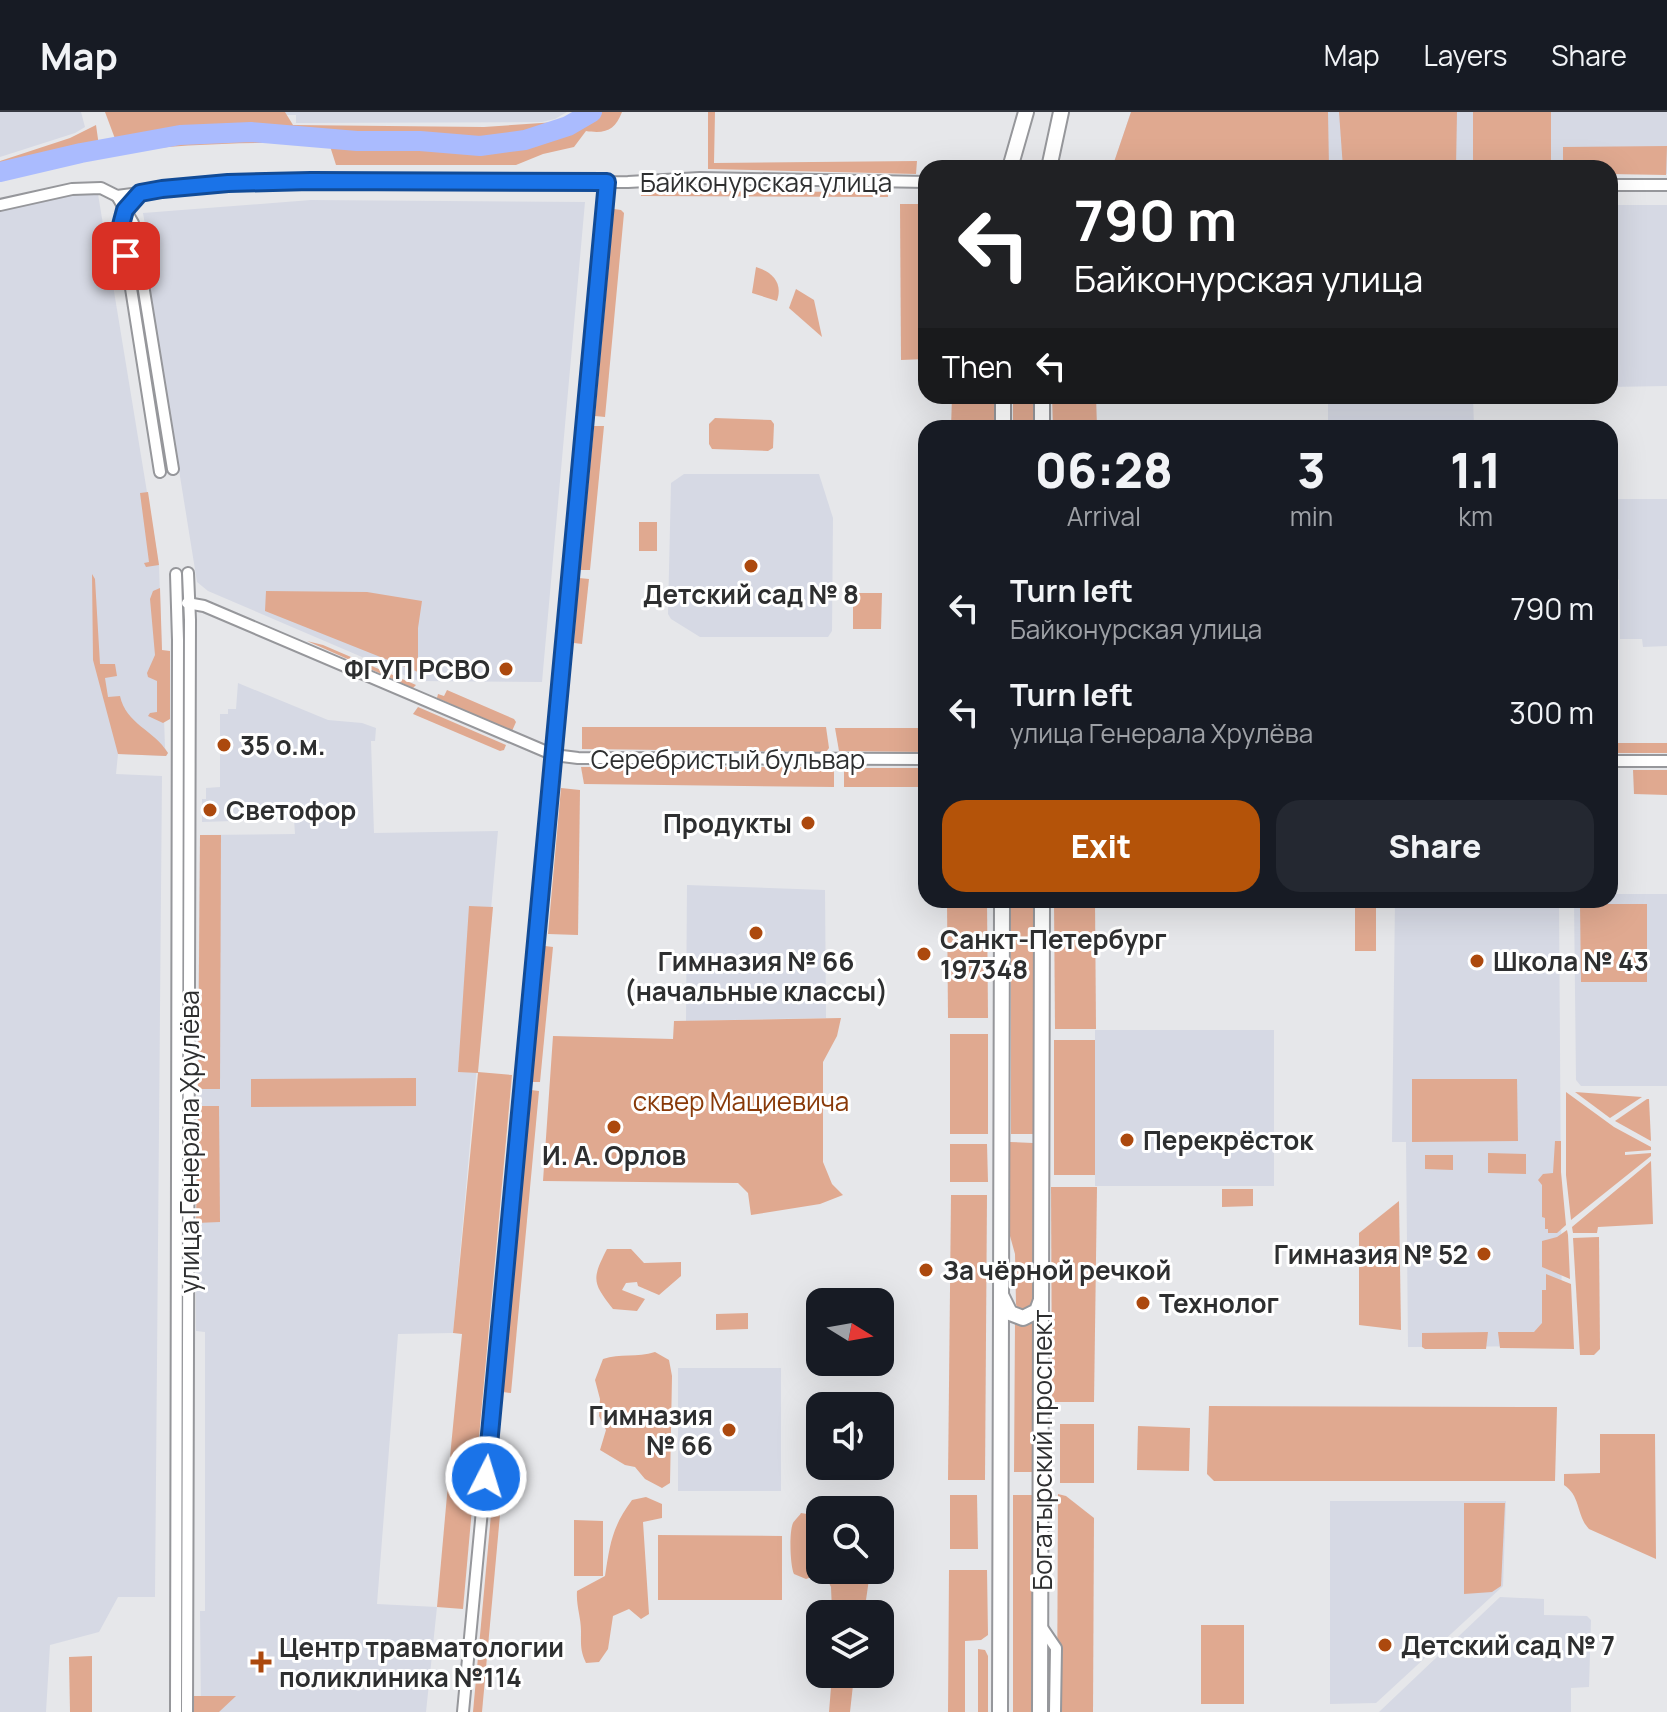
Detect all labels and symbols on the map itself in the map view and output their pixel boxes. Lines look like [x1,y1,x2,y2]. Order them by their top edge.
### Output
street label: Байконурская улица [640,164,892,200]
pin [92,222,160,290]
marker: Детский сад № 8 [742,557,760,575]
place label: Детский сад № 8 [643,576,859,612]
place label: ФГУП РСВО [344,651,490,687]
marker: ФГУП РСВО [497,660,515,678]
place label: 35 о.м. [240,727,326,763]
marker: 35 о.м. [215,736,233,754]
street label: Серебристый бульвар [591,741,865,777]
place label: Светофор [226,792,356,828]
marker: Светофор [201,801,219,819]
place label: Продукты [663,805,792,841]
marker: Продукты [799,814,817,832]
place label: Санкт-Петербург 197348 [940,921,1167,987]
marker: Гимназия № 66 (начальные классы) [747,924,765,942]
place label: Гимназия № 66 (начальные классы) [624,943,888,1009]
place label: Школа № 43 [1493,943,1649,979]
marker: Санкт-Петербург 197348 [915,945,933,963]
marker: Школа № 43 [1468,952,1486,970]
street label: улица Генерала Хрулёва [171,990,207,1294]
park label: сквер Мациевича [633,1083,849,1119]
marker: И. А. Орлов [605,1118,623,1136]
place label: Перекрёсток [1143,1122,1314,1158]
marker: Перекрёсток [1118,1131,1136,1149]
place label: И. А. Орлов [542,1137,686,1173]
place label: Гимназия № 52 [1274,1236,1468,1272]
marker: Гимназия № 52 [1475,1245,1493,1263]
place label: За чёрной речкой [942,1252,1171,1288]
marker: За чёрной речкой [917,1261,935,1279]
place label: Технолог [1159,1285,1279,1321]
north arrow [806,1288,894,1376]
marker: Технолог [1134,1294,1152,1312]
street label: Богатырский проспект [1024,1309,1060,1591]
place label: Гимназия № 66 [589,1397,713,1463]
marker: Гимназия № 66 [720,1421,738,1439]
position arrow [444,1435,528,1519]
place label: Детский сад № 7 [1401,1627,1615,1663]
place label: Центр травматологии поликлиника №114 [279,1629,564,1695]
marker: Детский сад № 7 [1376,1636,1394,1654]
marker: Центр травматологии поликлиника №114 [250,1651,272,1673]

